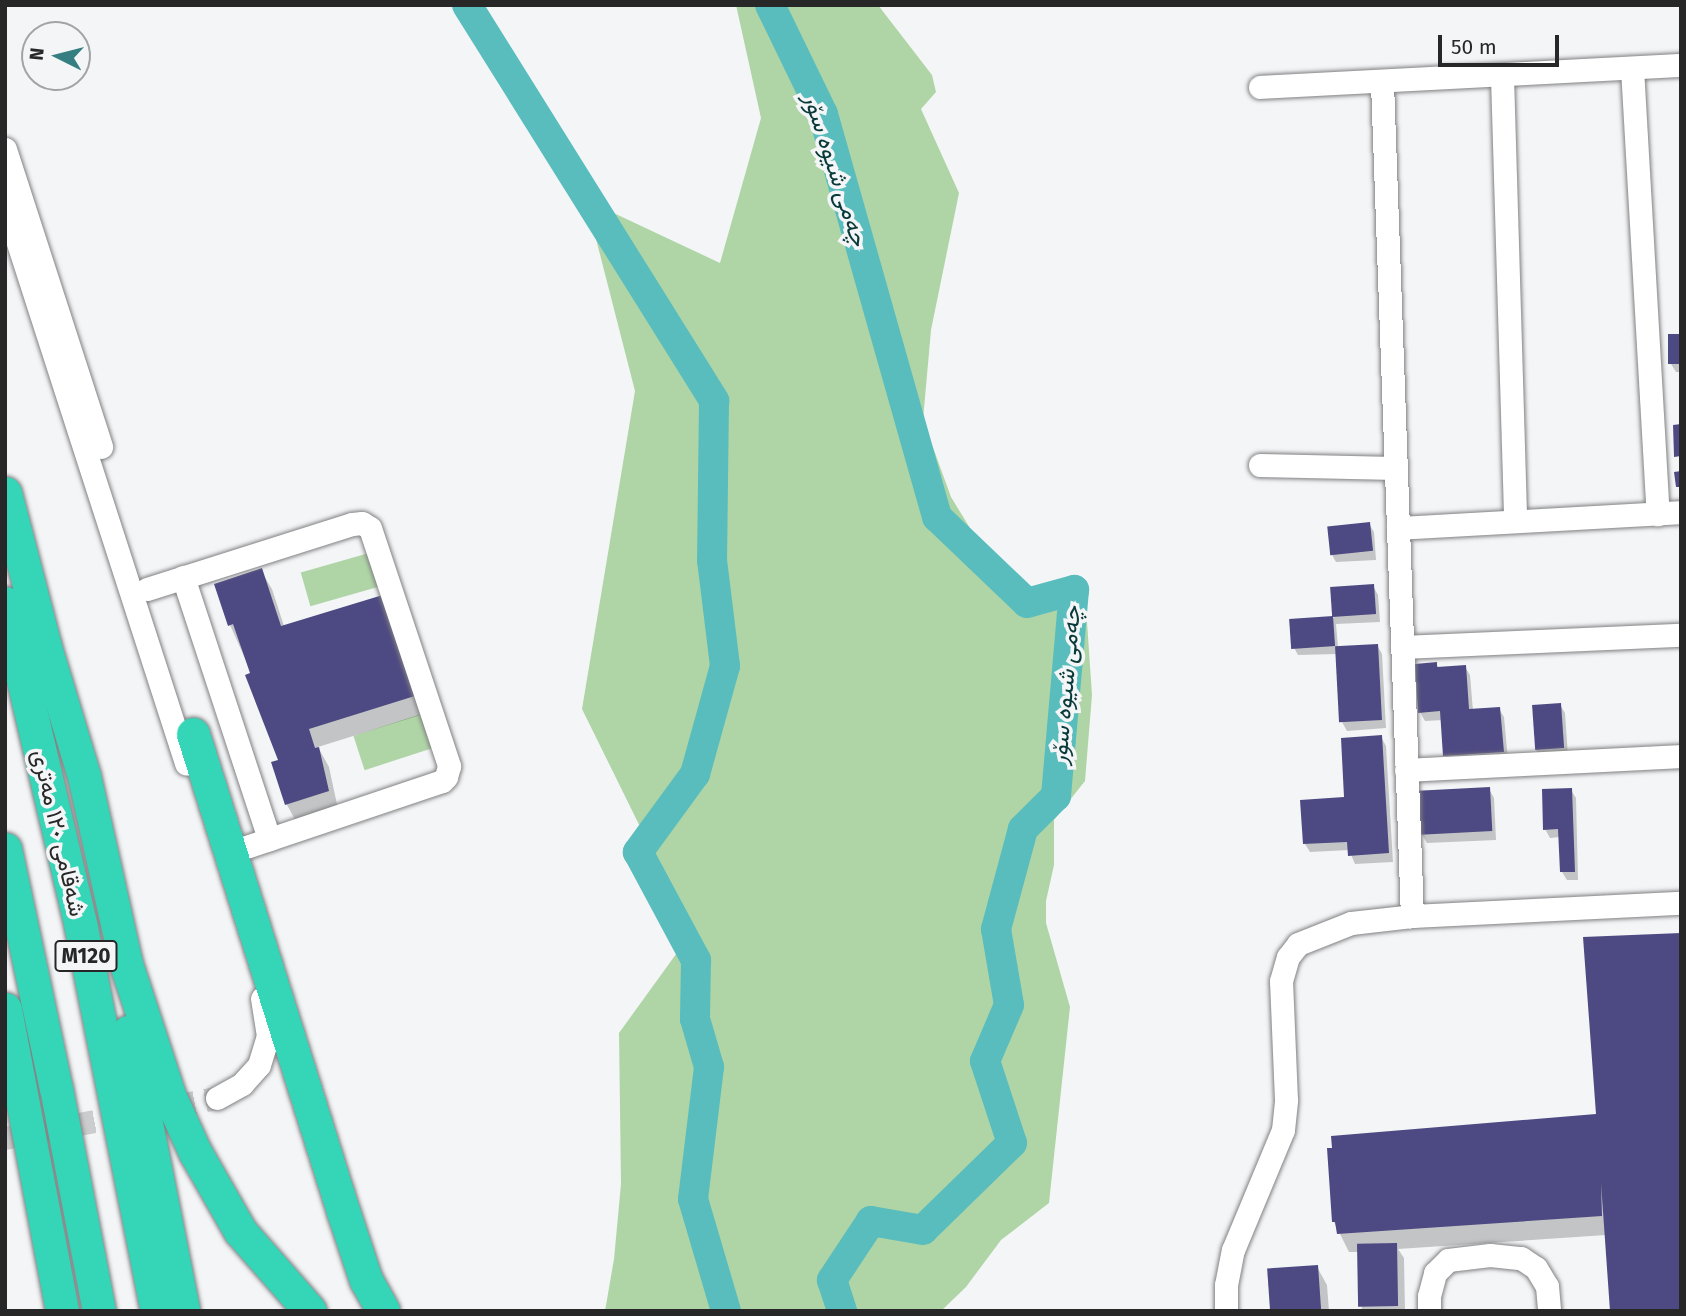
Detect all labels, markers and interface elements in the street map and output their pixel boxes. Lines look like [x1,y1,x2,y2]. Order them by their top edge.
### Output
north arrow [21,21,91,91]
scale bar [1441,21,1562,65]
text: 50 m [1451,34,1497,60]
text: N [25,46,49,61]
water label: چەمی شیوە سۆر [797,90,873,250]
water label: چەمی شیوە سۆر [1045,605,1087,765]
street label: شەقامی ١٢٠ مەتری [26,747,92,919]
road number: M120 [53,939,119,974]

